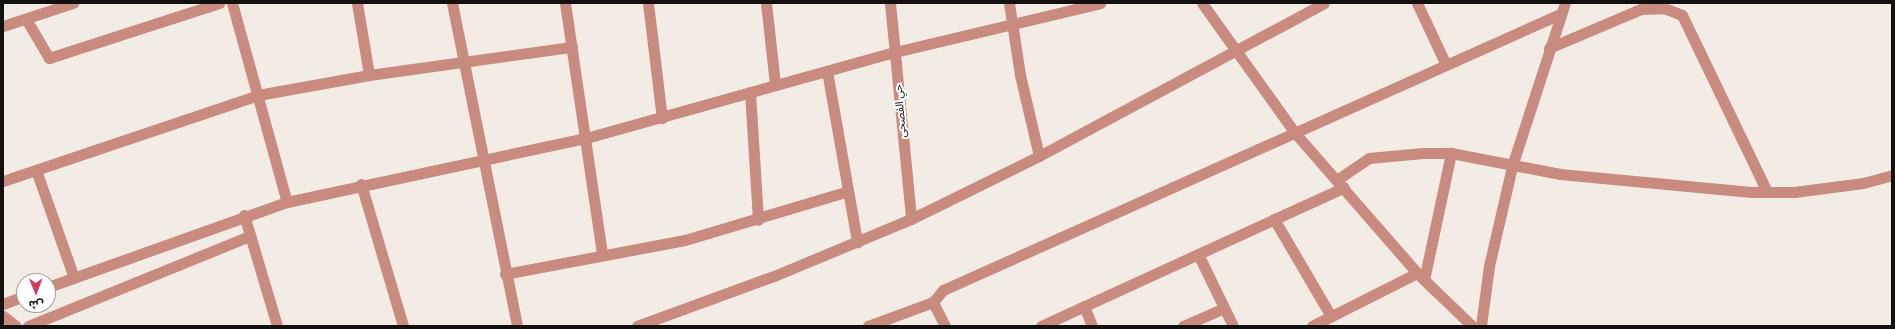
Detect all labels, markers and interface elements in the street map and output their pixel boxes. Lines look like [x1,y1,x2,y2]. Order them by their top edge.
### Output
street label: حي الفصحى [892,84,910,138]
north arrow [16,273,56,313]
text: ش [29,298,44,311]

